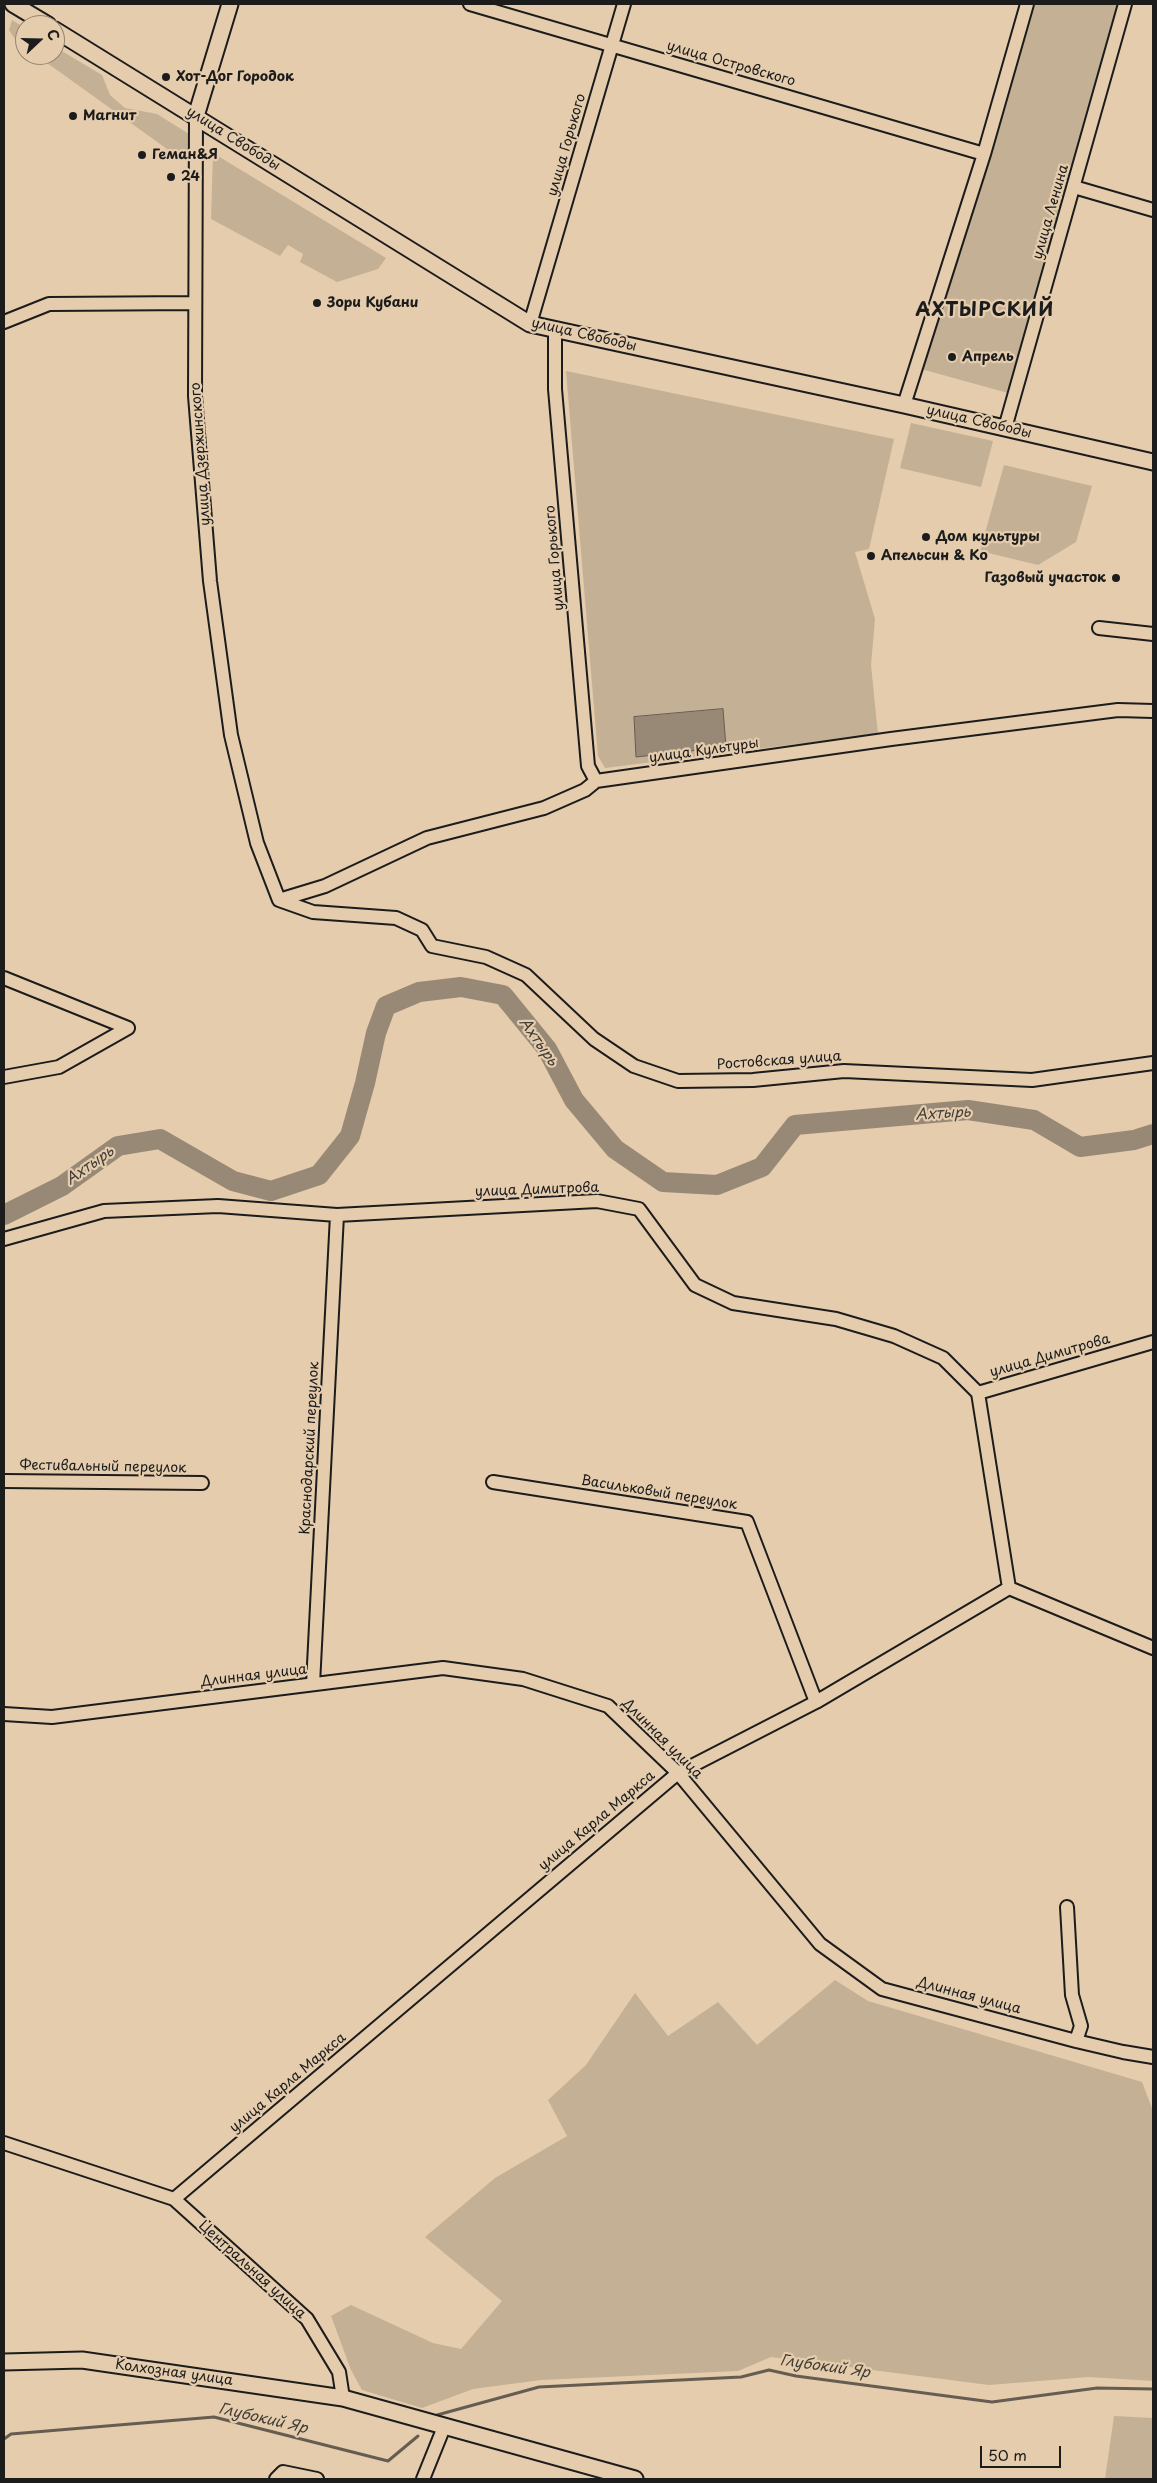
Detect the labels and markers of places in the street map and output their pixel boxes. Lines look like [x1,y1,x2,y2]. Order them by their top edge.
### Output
place label: Хот-Дог Городок [176,69,294,85]
marker: Хот-Дог Городок [160,71,172,83]
place label: Магнит [83,108,136,124]
marker: Магнит [67,110,79,122]
place label: Геман&Я [152,147,218,163]
marker: Геман&Я [136,149,148,161]
place label: 24 [181,169,200,185]
marker: 24 [165,171,177,183]
place label: Зори Кубани [327,295,419,311]
marker: Зори Кубани [311,297,323,309]
place label: Апрель [962,349,1014,365]
marker: Апрель [946,351,958,363]
place label: Дом культуры [936,529,1040,545]
marker: Дом культуры [920,531,932,543]
place label: Апельсин & Ко [881,548,988,564]
marker: Апельсин & Ко [865,550,877,562]
place label: Газовый участок [984,570,1106,586]
marker: Газовый участок [1110,572,1122,584]

